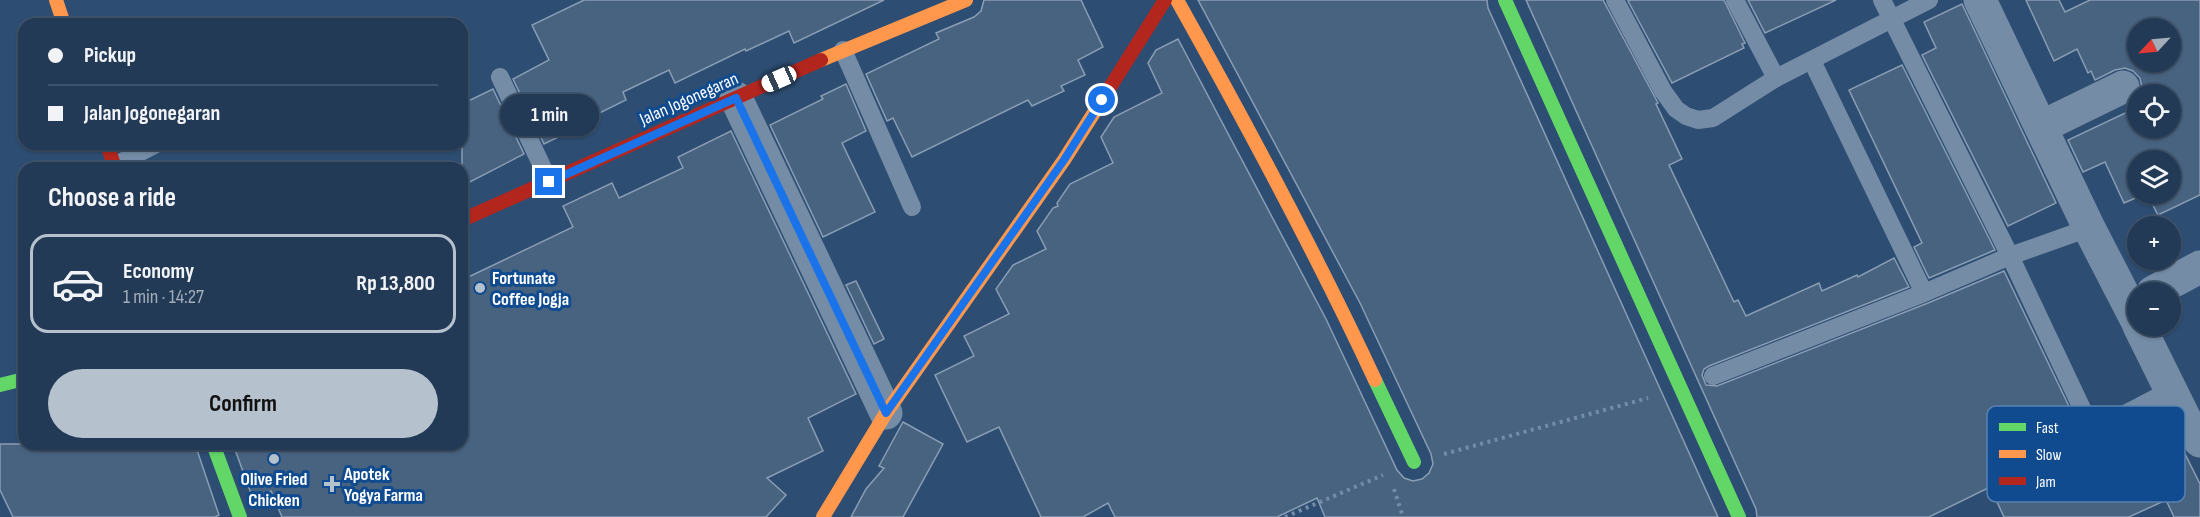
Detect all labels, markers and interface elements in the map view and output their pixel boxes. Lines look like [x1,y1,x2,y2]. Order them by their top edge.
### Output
north arrow [2127,18,2181,72]
map controls [2127,18,2181,336]
text: Pickup [84,42,136,69]
car [759,63,799,95]
street label: Jalan Jogonegaran [636,68,741,130]
button: locate [2127,84,2181,138]
route start [1088,86,1115,113]
callout: 1 min [500,95,598,137]
text: Jalan Jogonegaran [84,100,220,127]
text: 1 min [531,103,568,127]
button: layers [2127,150,2181,204]
route end [535,168,562,195]
text: Choose a ride [48,182,176,214]
button: + [2127,216,2181,270]
icon: car [51,257,105,311]
text: Economy [123,258,194,285]
place label: Fortunate Coffee Jogja [492,268,569,310]
text: Rp 13,800 [356,270,435,297]
marker: Fortunate Coffee Jogja [473,281,487,295]
button: − [2127,282,2181,336]
text: 1 min · 14:27 [123,285,204,309]
button: Confirm [48,369,438,438]
legend [1987,406,2185,502]
text: Fast [2036,419,2059,438]
text: Slow [2036,446,2061,465]
marker: Olive Fried Chicken [267,452,281,466]
place label: Apotek Yogya Farma [343,464,423,506]
place label: Olive Fried Chicken [241,469,308,511]
text: Jam [2035,473,2056,492]
marker: Apotek Yogya Farma [325,477,339,491]

